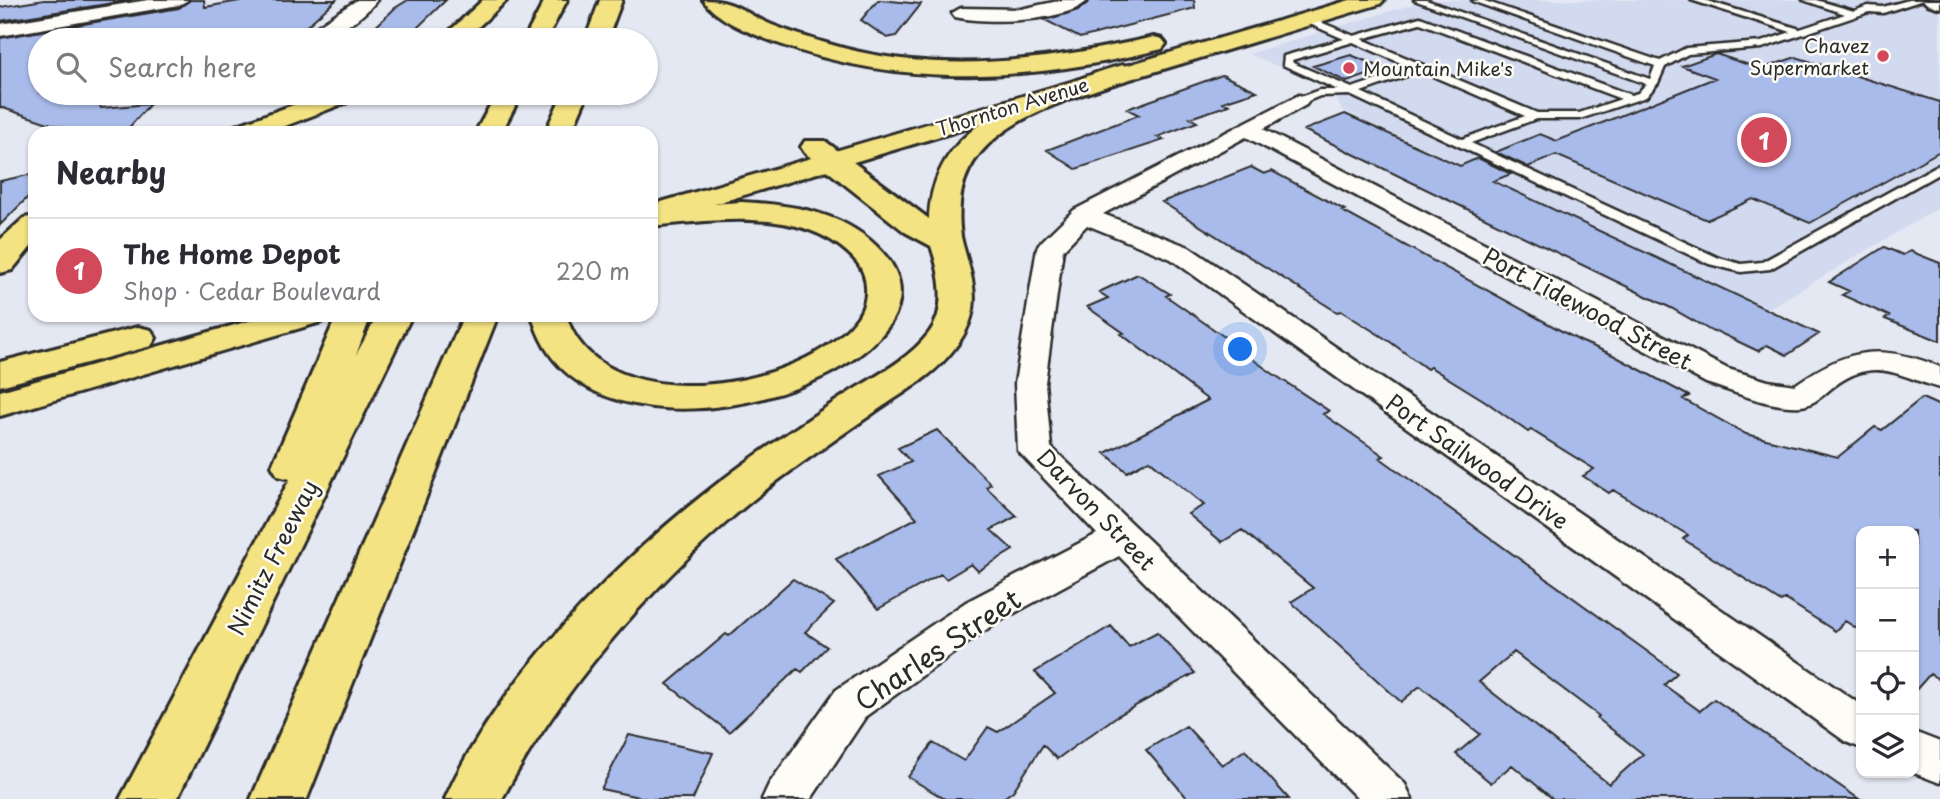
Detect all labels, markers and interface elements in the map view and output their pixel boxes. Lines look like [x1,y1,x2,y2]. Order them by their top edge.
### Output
search box [28,28,658,105]
place label: Chavez Supermarket [1750,31,1869,81]
text: Search here [108,47,257,86]
icon: search [52,48,90,86]
marker: Chavez Supermarket [1875,48,1891,64]
place label: Mountain Mike's [1363,54,1513,82]
marker: Mountain Mike's [1341,60,1357,76]
street label: Thornton Avenue [932,70,1092,142]
pin: 1 [1741,114,1787,166]
text: Nearby [56,149,166,194]
text: The Home Depot [123,234,341,273]
street label: Port Tidewood Street [1477,238,1699,378]
text: 1 [74,253,85,288]
text: 220 m [556,253,630,288]
text: Shop · Cedar Boulevard [123,273,381,308]
your location [1223,332,1257,366]
street label: Port Sailwood Drive [1379,385,1577,537]
street label: Darvon Street [1029,440,1165,578]
street label: Nimitz Freeway [218,473,326,641]
map controls [1856,526,1919,778]
button: + [1856,526,1919,589]
street label: Charles Street [845,577,1029,721]
button: − [1856,589,1919,652]
button: locate [1856,652,1919,715]
button: layers [1856,715,1919,778]

